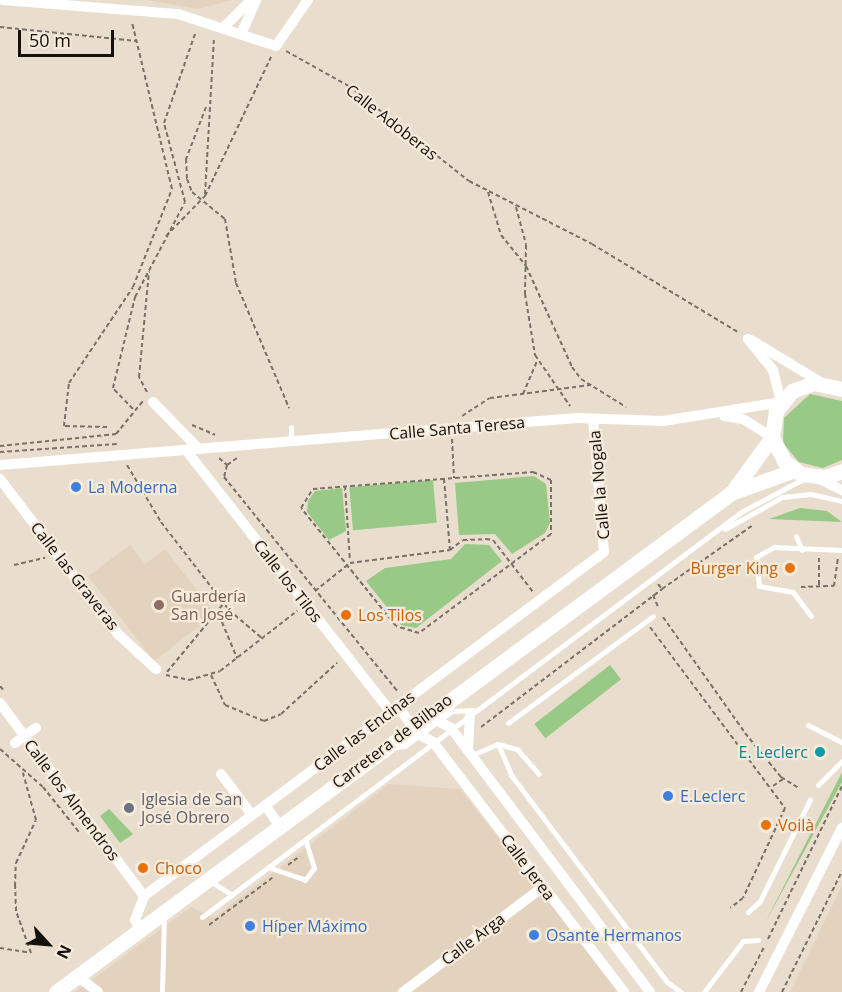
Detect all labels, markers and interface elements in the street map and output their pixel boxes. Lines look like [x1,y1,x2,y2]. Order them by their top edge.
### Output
scale bar [21,18,117,56]
text: 50 m [29,28,71,52]
street label: Calle Adoberas [342,80,442,164]
street label: Calle Santa Teresa [388,412,526,444]
street label: Calle la Nogala [585,430,613,540]
place label: La Moderna [88,477,177,497]
marker: La Moderna [69,480,83,494]
street label: Calle las Graveras [27,518,123,634]
street label: Calle los Tilos [250,536,326,626]
place label: Burger King [691,558,778,578]
marker: Burger King [783,561,797,575]
place label: Guardería San José [171,586,246,624]
marker: Guardería San José [152,598,166,612]
place label: Los Tilos [358,605,422,625]
marker: Los Tilos [339,608,353,622]
street label: Calle las Encinas [310,687,418,775]
street label: Carretera de Bilbao [328,690,456,792]
street label: Calle los Almendros [20,736,124,864]
place label: E. Leclerc [739,742,808,762]
marker: E. Leclerc [813,745,827,759]
place label: E.Leclerc [680,786,745,806]
place label: Iglesia de San José Obrero [141,789,242,827]
marker: E.Leclerc [661,789,675,803]
marker: Iglesia de San José Obrero [122,801,136,815]
place label: Voilà [778,815,814,835]
marker: Voilà [759,818,773,832]
street label: Calle Jerea [497,830,559,904]
place label: Choco [155,858,202,878]
marker: Choco [136,861,150,875]
street label: Calle Arga [438,909,508,969]
north arrow [18,914,78,974]
place label: Híper Máximo [262,916,367,936]
marker: Híper Máximo [243,919,257,933]
place label: Osante Hermanos [546,925,682,945]
marker: Osante Hermanos [527,928,541,942]
text: N [51,941,77,963]

